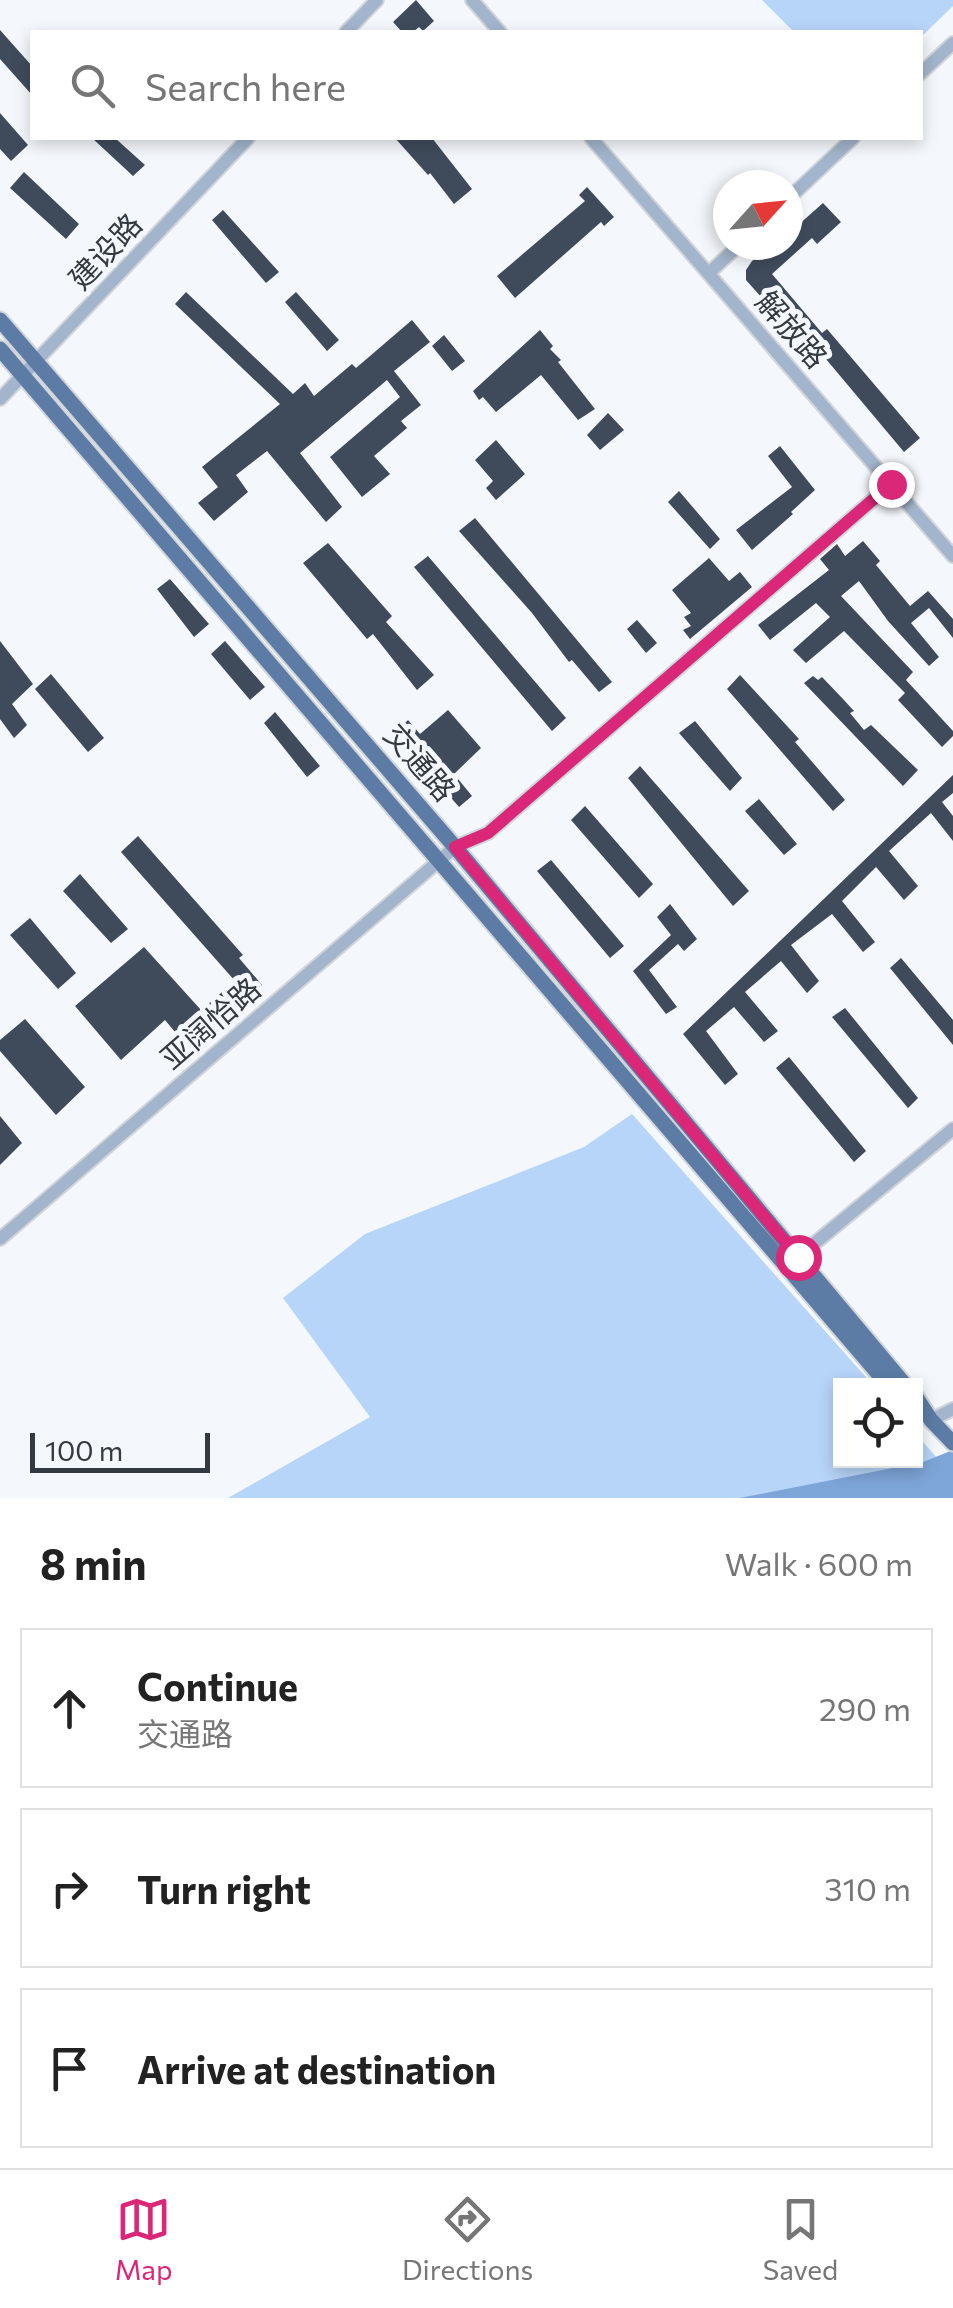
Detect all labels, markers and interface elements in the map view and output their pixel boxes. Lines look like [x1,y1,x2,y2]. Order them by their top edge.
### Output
search box [30,30,923,140]
icon: search [65,58,120,113]
text: Search here [145,62,346,109]
north arrow [713,170,803,260]
street label: 建设路 [60,205,148,296]
street label: 解放路 [749,282,836,374]
route end [869,462,915,508]
street label: 交通路 [377,715,464,807]
street label: 亚阔恰路 [152,969,267,1075]
route start [776,1235,822,1281]
map controls [833,1378,923,1468]
button: locate [833,1378,923,1468]
scale bar [30,1428,210,1472]
text: 100 m [45,1433,123,1467]
text: 8 min [40,1537,147,1589]
text: Walk · 600 m [725,1543,913,1583]
text: Continue [137,1662,298,1709]
icon: ahead [42,1681,97,1736]
text: 290 m [819,1688,911,1728]
text: 交通路 [137,1713,233,1753]
icon: right [42,1861,97,1916]
text: Turn right [137,1865,311,1912]
text: 310 m [824,1868,911,1908]
icon: arrive [42,2041,97,2096]
text: Arrive at destination [137,2045,496,2092]
tab: Map [115,2192,172,2286]
tab: Directions [402,2192,533,2286]
tab: Saved [763,2192,838,2286]

